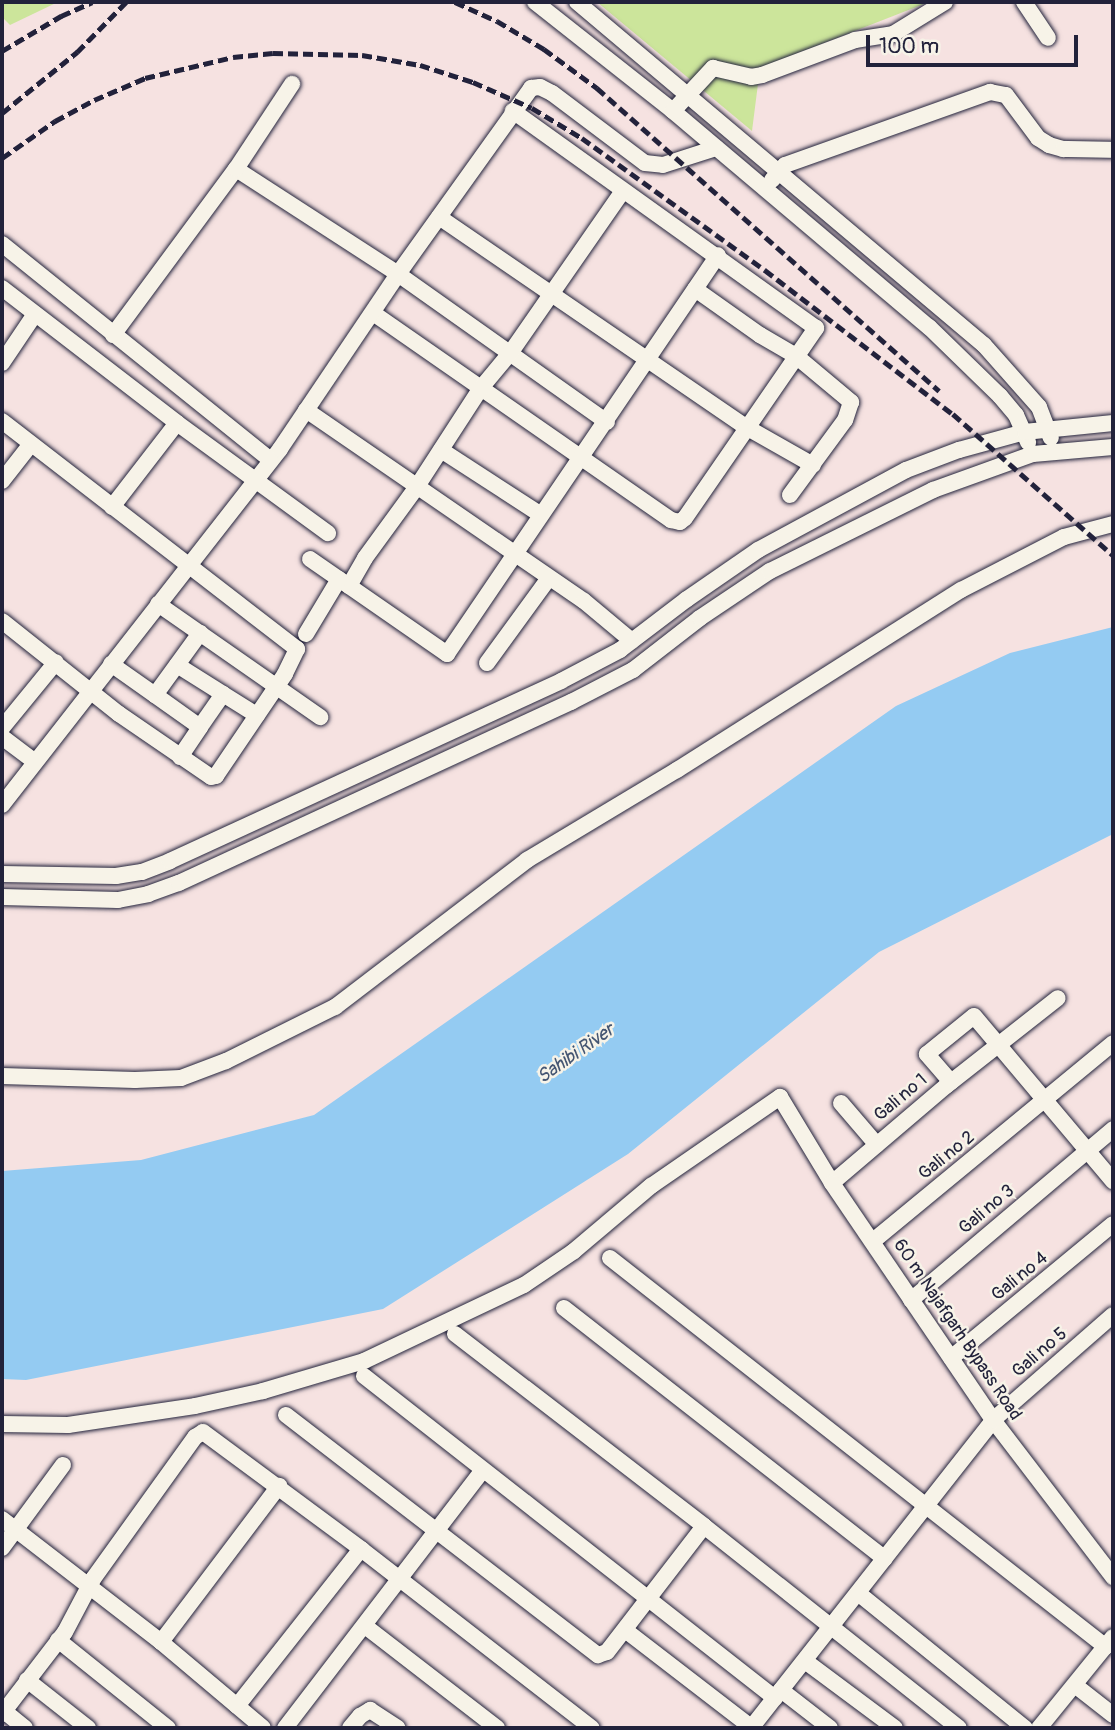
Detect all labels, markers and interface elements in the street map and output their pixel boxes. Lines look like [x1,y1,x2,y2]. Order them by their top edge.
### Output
scale bar [870,21,1082,65]
text: 100 m [879,33,939,60]
water label: Sahibi River [533,1019,619,1089]
street label: Gali no 1 [870,1070,932,1126]
street label: Gali no 2 [915,1127,979,1185]
street label: Gali no 3 [955,1181,1019,1239]
street label: 60 m Najafgarh Bypass Road [888,1235,1026,1425]
street label: Gali no 4 [987,1248,1053,1306]
street label: Gali no 5 [1008,1323,1072,1383]

